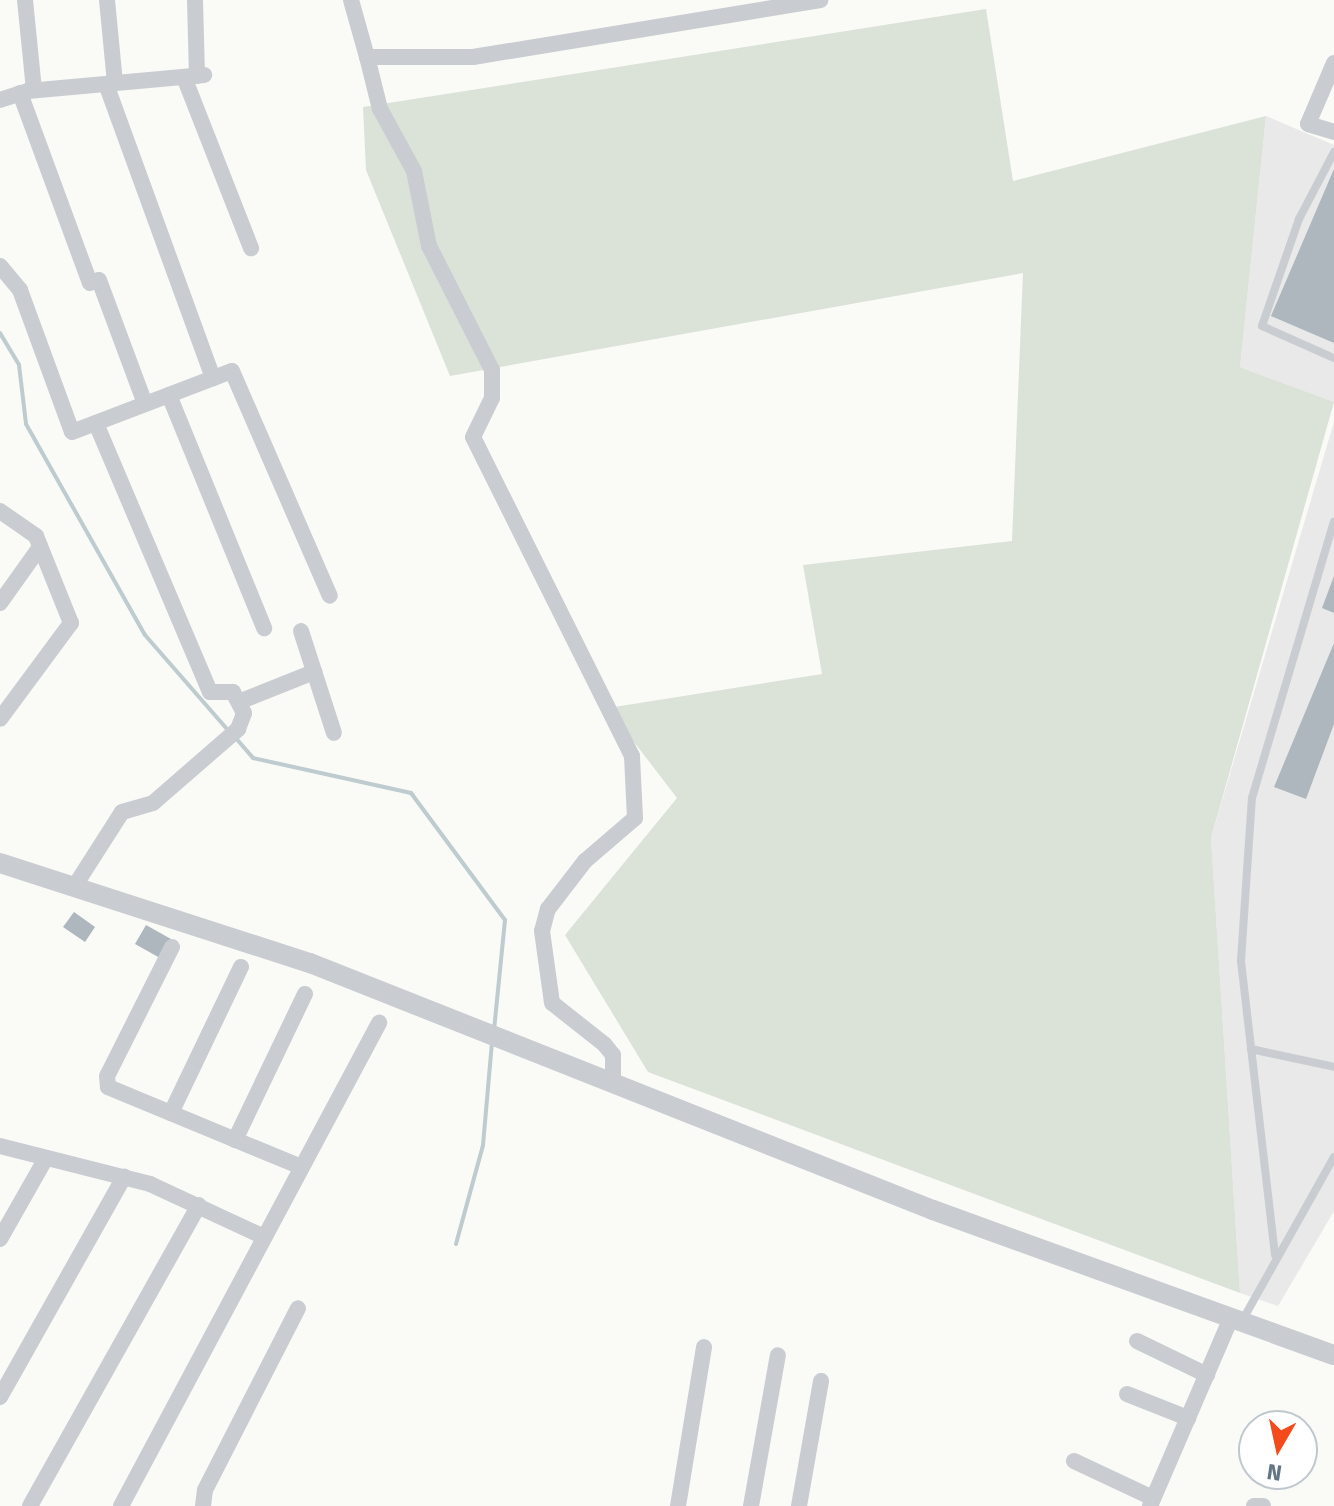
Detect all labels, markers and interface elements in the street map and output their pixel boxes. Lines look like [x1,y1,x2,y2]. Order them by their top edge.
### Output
north arrow [1238,1410,1318,1490]
text: N [1265,1458,1284,1487]

